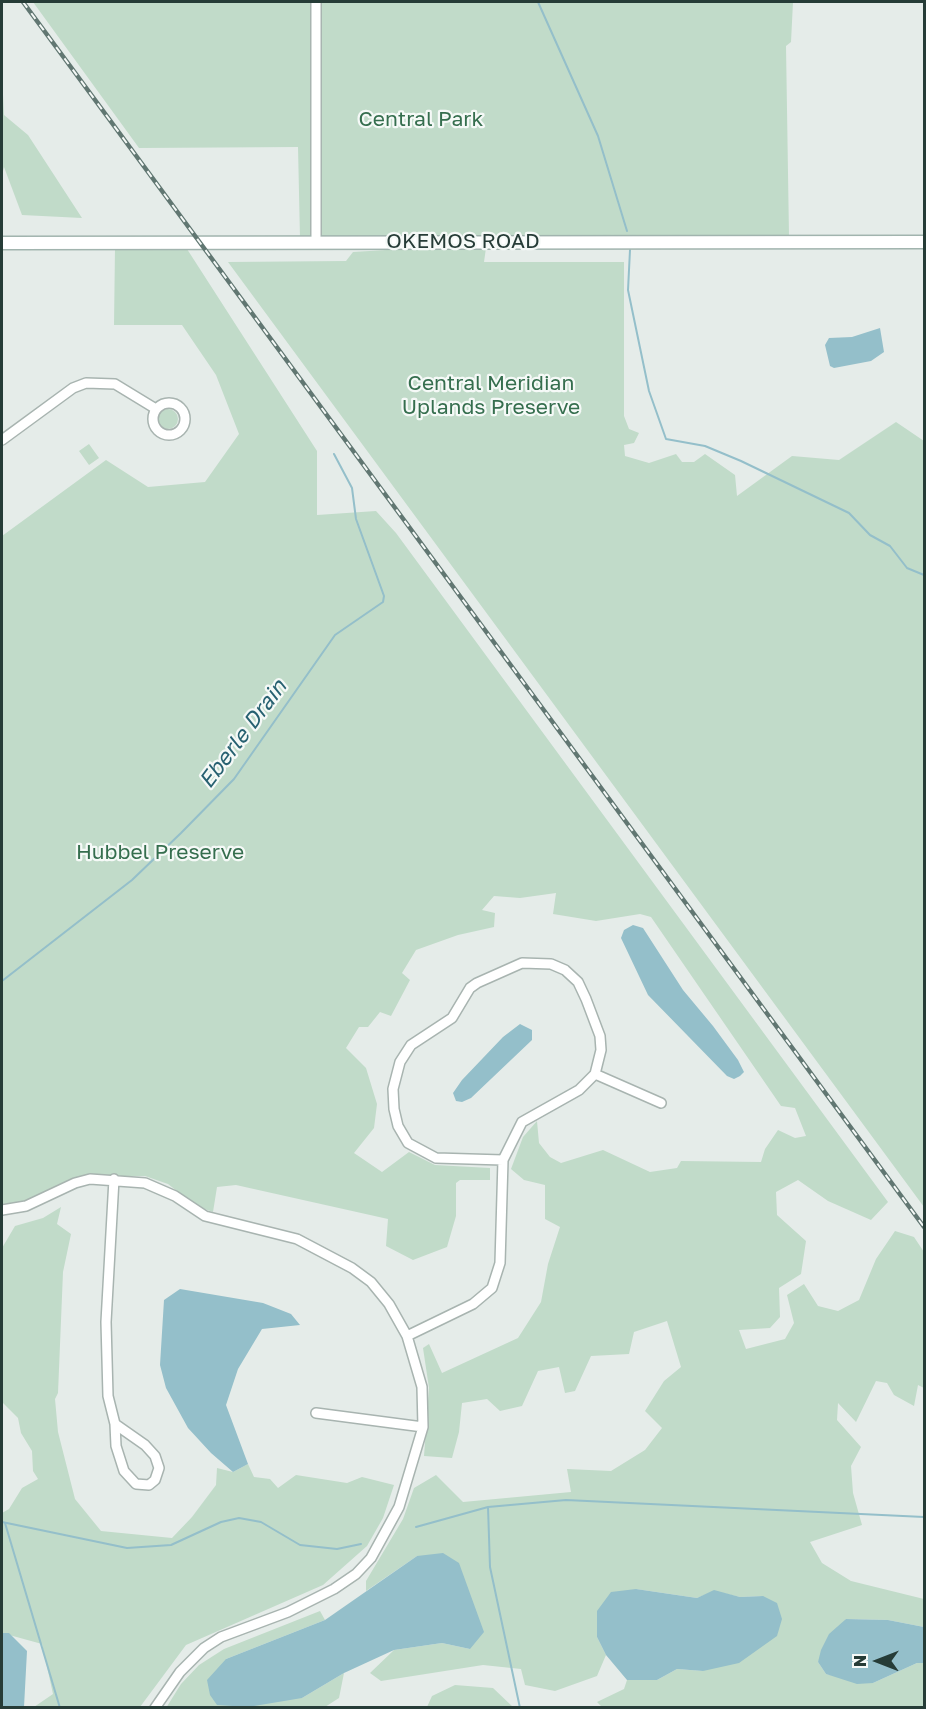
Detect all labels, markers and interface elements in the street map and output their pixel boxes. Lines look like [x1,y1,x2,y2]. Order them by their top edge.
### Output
park label: Central Park [359,106,483,132]
street label: OKEMOS ROAD [386,228,540,254]
park label: Central Meridian Uplands Preserve [402,370,580,420]
water label: Eberle Drain [194,675,292,793]
park label: Hubbel Preserve [76,839,244,865]
north arrow [848,1631,908,1691]
text: N [850,1655,870,1667]

